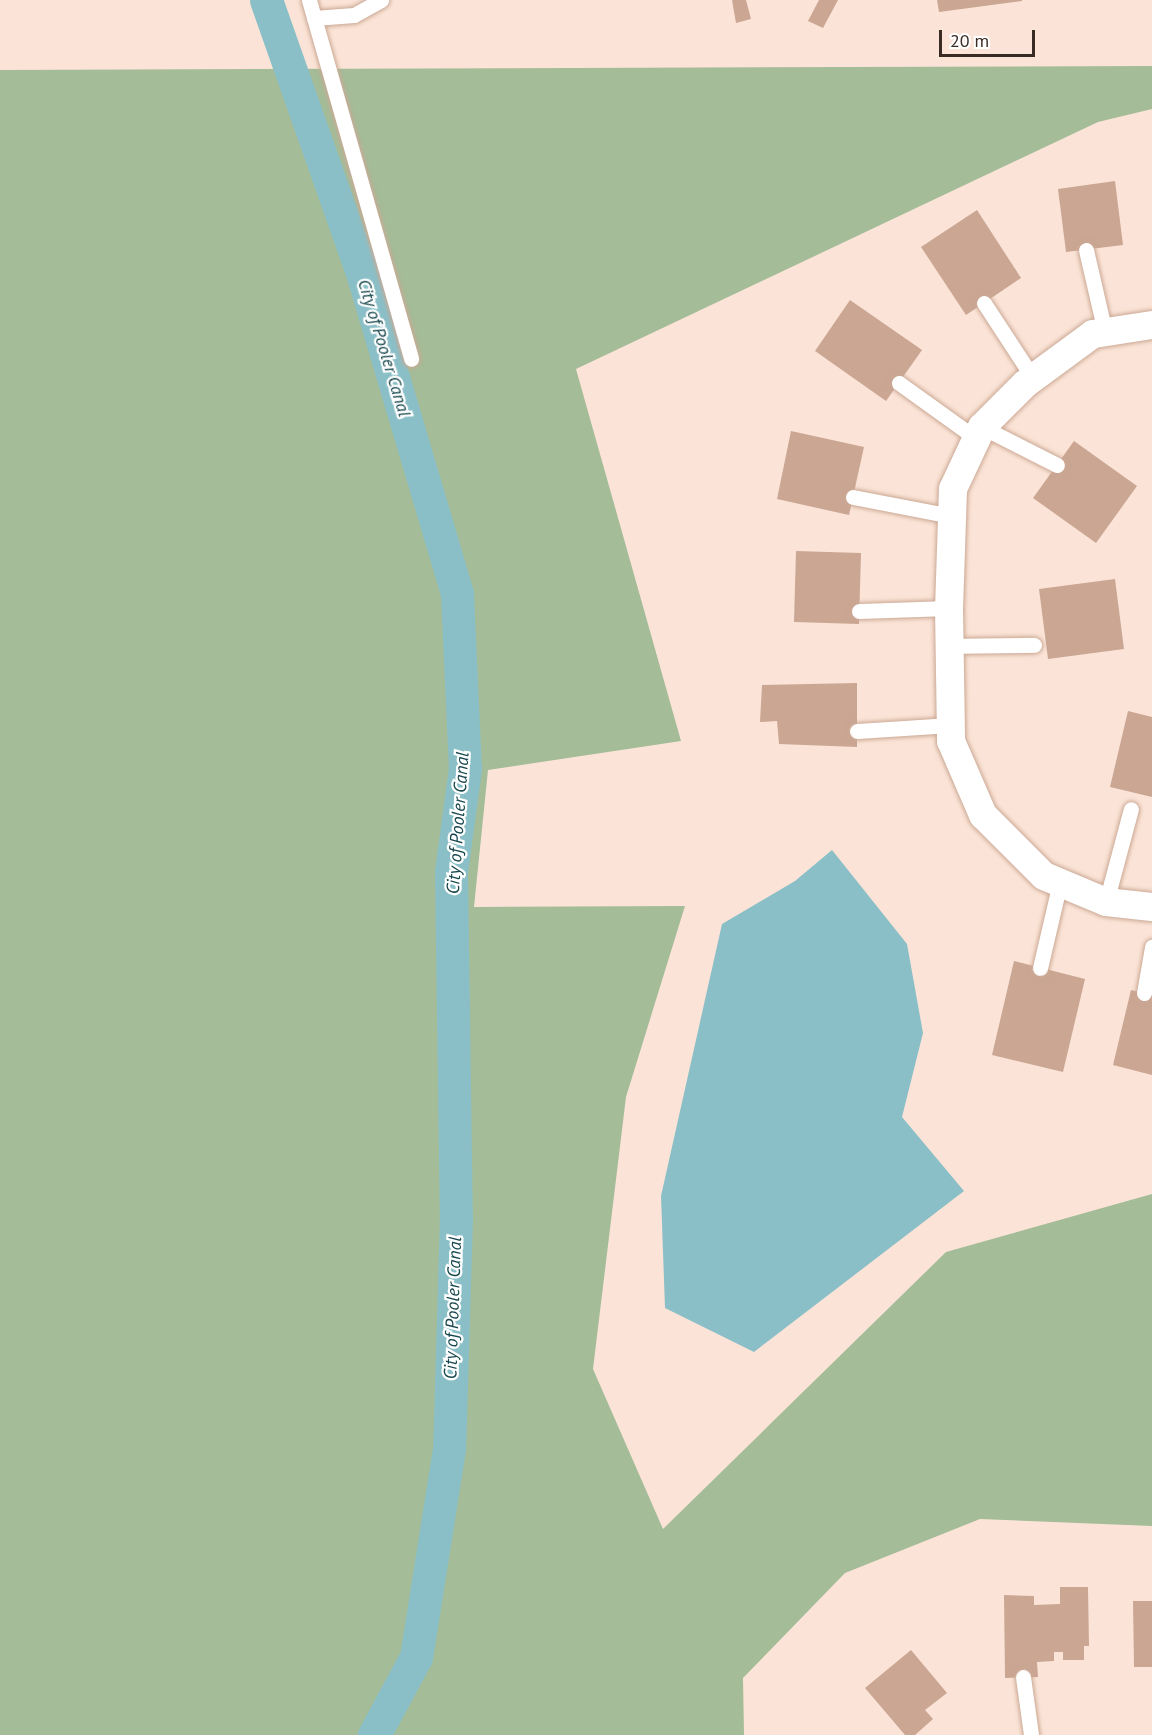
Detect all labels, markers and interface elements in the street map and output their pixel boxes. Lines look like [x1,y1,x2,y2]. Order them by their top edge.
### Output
scale bar [942,18,1038,56]
text: 20 m [950,29,989,52]
water label: City of Pooler Canal [353,276,415,420]
water label: City of Pooler Canal [442,751,474,895]
water label: City of Pooler Canal [440,1236,466,1380]

